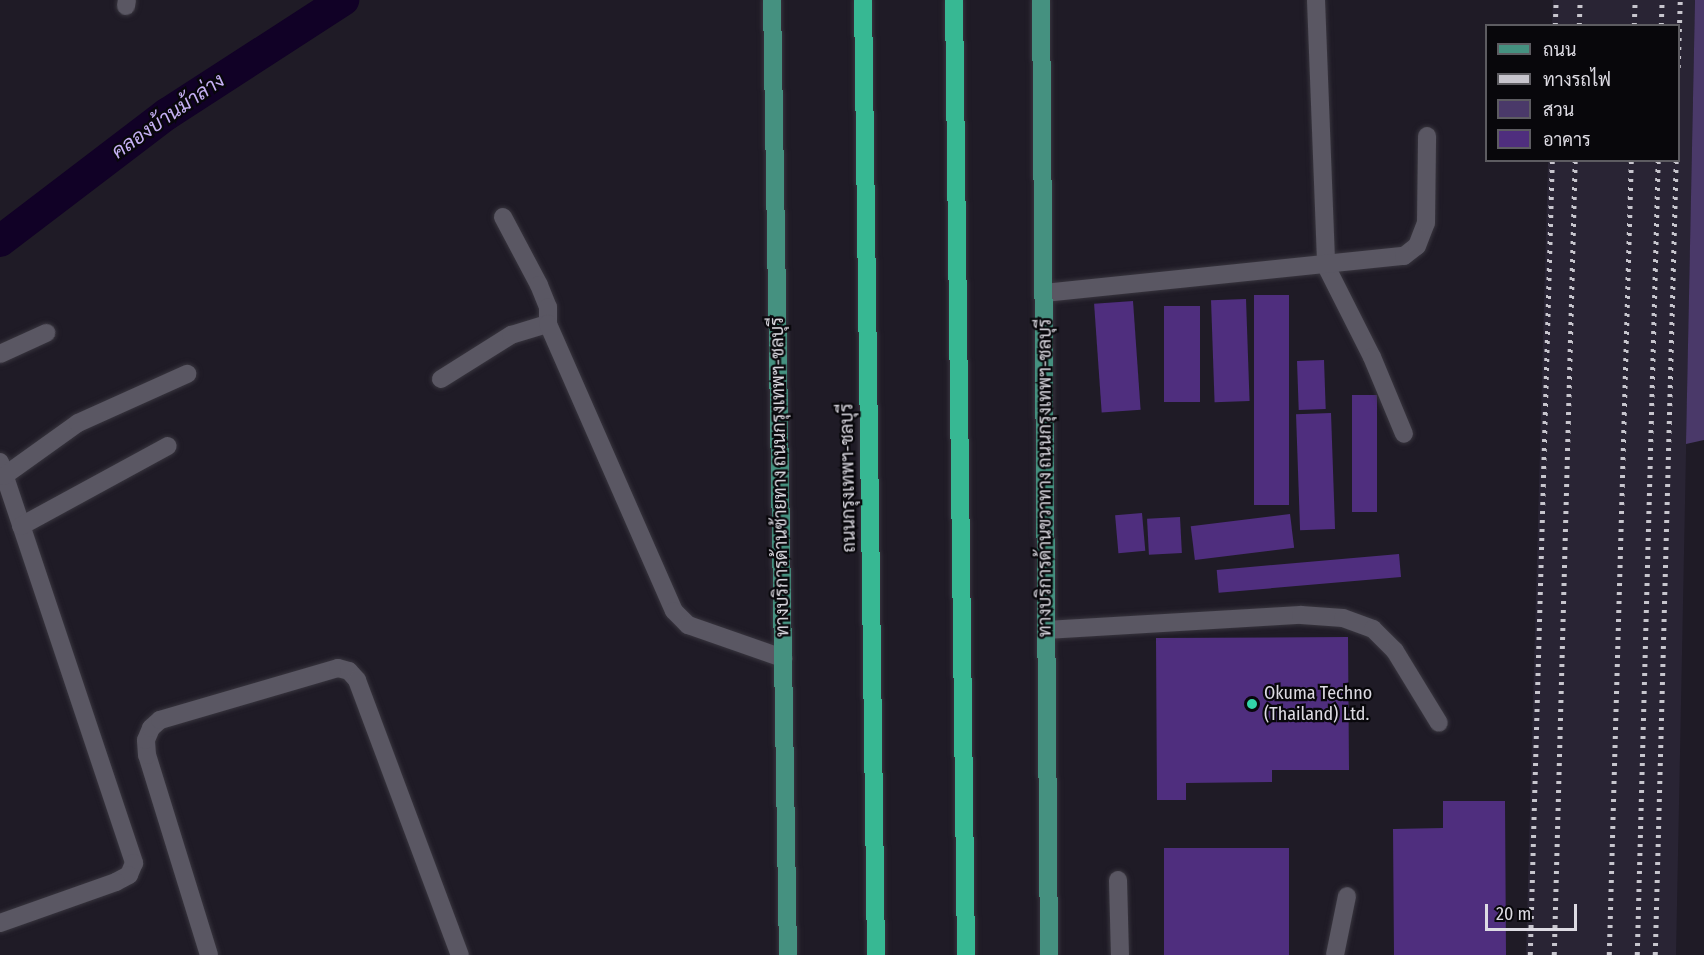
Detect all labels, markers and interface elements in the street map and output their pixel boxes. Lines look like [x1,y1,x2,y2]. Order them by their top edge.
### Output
legend [1485,24,1680,162]
text: ถนน [1543,39,1576,61]
water label: คลองบ้านม้าล่าง [107,68,229,164]
text: ทางรถไฟ [1543,69,1611,91]
text: สวน [1543,99,1574,121]
text: อาคาร [1543,129,1591,151]
street label: ทางบริการด้านซ้ายทาง ถนนกรุงเทพฯ-ชลบุรี [766,317,794,637]
street label: ทางบริการด้านขวาทาง ถนนกรุงเทพฯ-ชลบุรี [1034,319,1056,637]
street label: ถนนกรุงเทพฯ-ชลบุรี [836,403,860,553]
place label: Okuma Techno (Thailand) Ltd. [1264,683,1372,726]
marker: Okuma Techno (Thailand) Ltd. [1245,697,1259,711]
scale bar [1488,892,1580,930]
text: 20 m [1496,903,1531,925]

